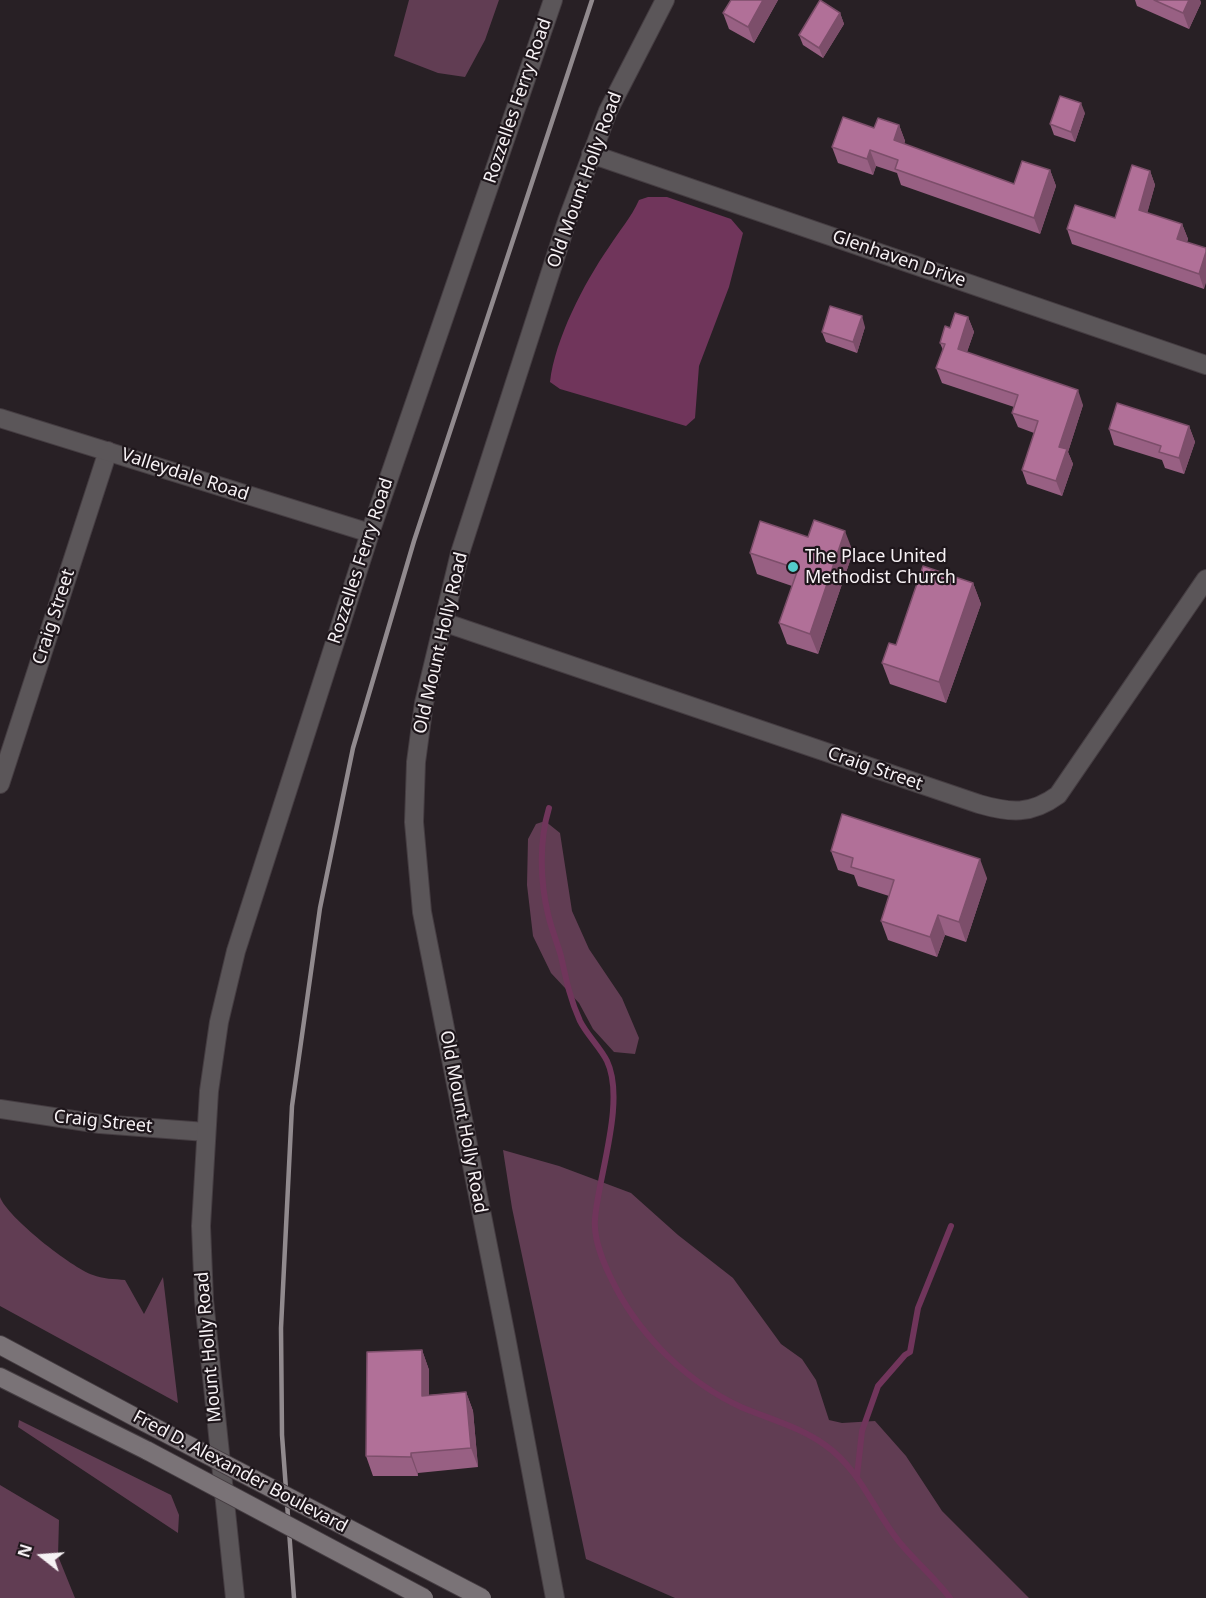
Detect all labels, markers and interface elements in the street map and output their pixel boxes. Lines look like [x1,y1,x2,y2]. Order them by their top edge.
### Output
street label: Rozzelles Ferry Road [480,16,556,186]
street label: Old Mount Holly Road [543,89,627,271]
street label: Glenhaven Drive [829,226,969,292]
street label: Valleydale Road [119,444,251,506]
street label: Rozzelles Ferry Road [324,475,398,647]
place label: The Place United Methodist Church [805,546,956,588]
street label: Old Mount Holly Road [410,550,472,736]
marker: The Place United Methodist Church [786,560,800,574]
street label: Craig Street [28,566,80,668]
street label: Craig Street [825,743,925,795]
street label: Old Mount Holly Road [435,1029,491,1215]
street label: Craig Street [53,1106,153,1138]
street label: Mount Holly Road [192,1271,226,1423]
street label: Fred D. Alexander Boulevard [129,1406,351,1538]
north arrow [12,1526,72,1586]
text: N [12,1541,37,1560]

